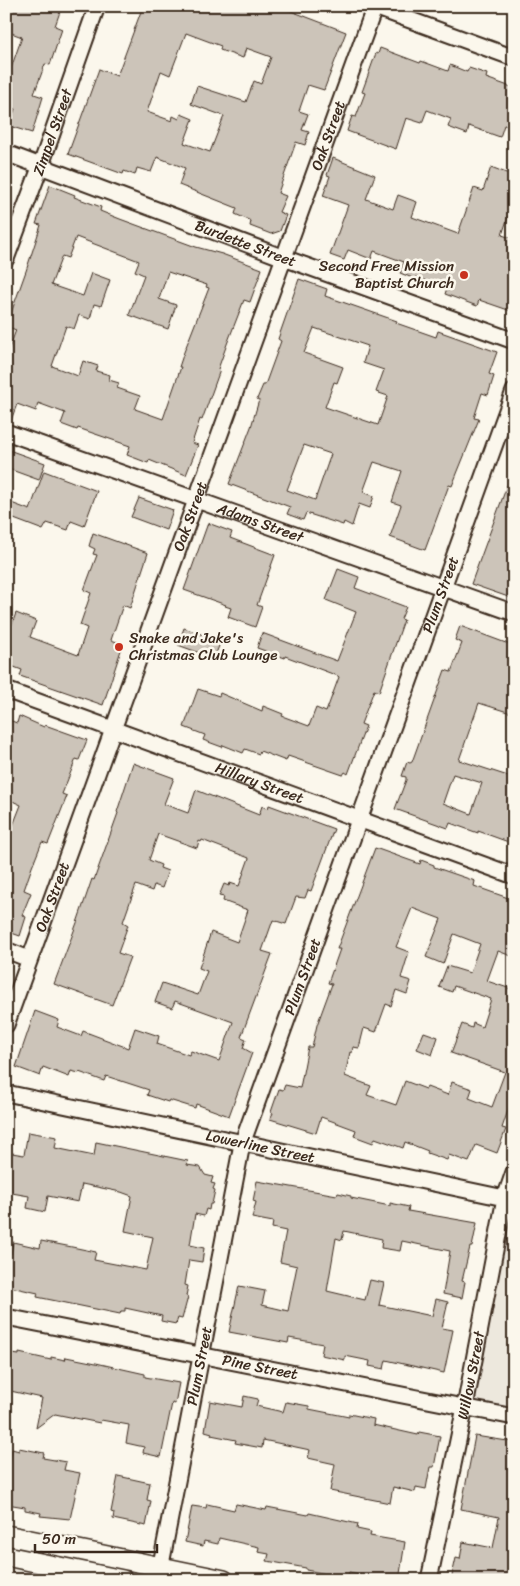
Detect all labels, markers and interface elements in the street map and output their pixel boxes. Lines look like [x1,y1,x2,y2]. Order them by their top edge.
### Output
street label: Zimpel Street [25,84,80,180]
street label: Oak Street [303,96,353,174]
street label: Burdette Street [191,212,300,274]
place label: Second Free Mission Baptist Church [319,253,454,296]
marker: Second Free Mission Baptist Church [458,269,470,281]
street label: Oak Street [166,477,215,555]
street label: Adams Street [212,495,308,550]
street label: Plum Street [415,552,466,637]
place label: Snake and Jake's Christmas Club Lounge [129,625,277,668]
marker: Snake and Jake's Christmas Club Lounge [113,641,125,653]
street label: Hillary Street [211,755,308,811]
street label: Oak Street [28,858,77,936]
street label: Plum Street [277,934,328,1019]
street label: Lowerline Street [204,1122,318,1171]
street label: Plum Street [179,1324,220,1408]
street label: Willow Street [450,1328,492,1422]
street label: Pine Street [220,1347,301,1387]
scale bar [35,1521,158,1553]
text: 50 m [42,1526,77,1552]

